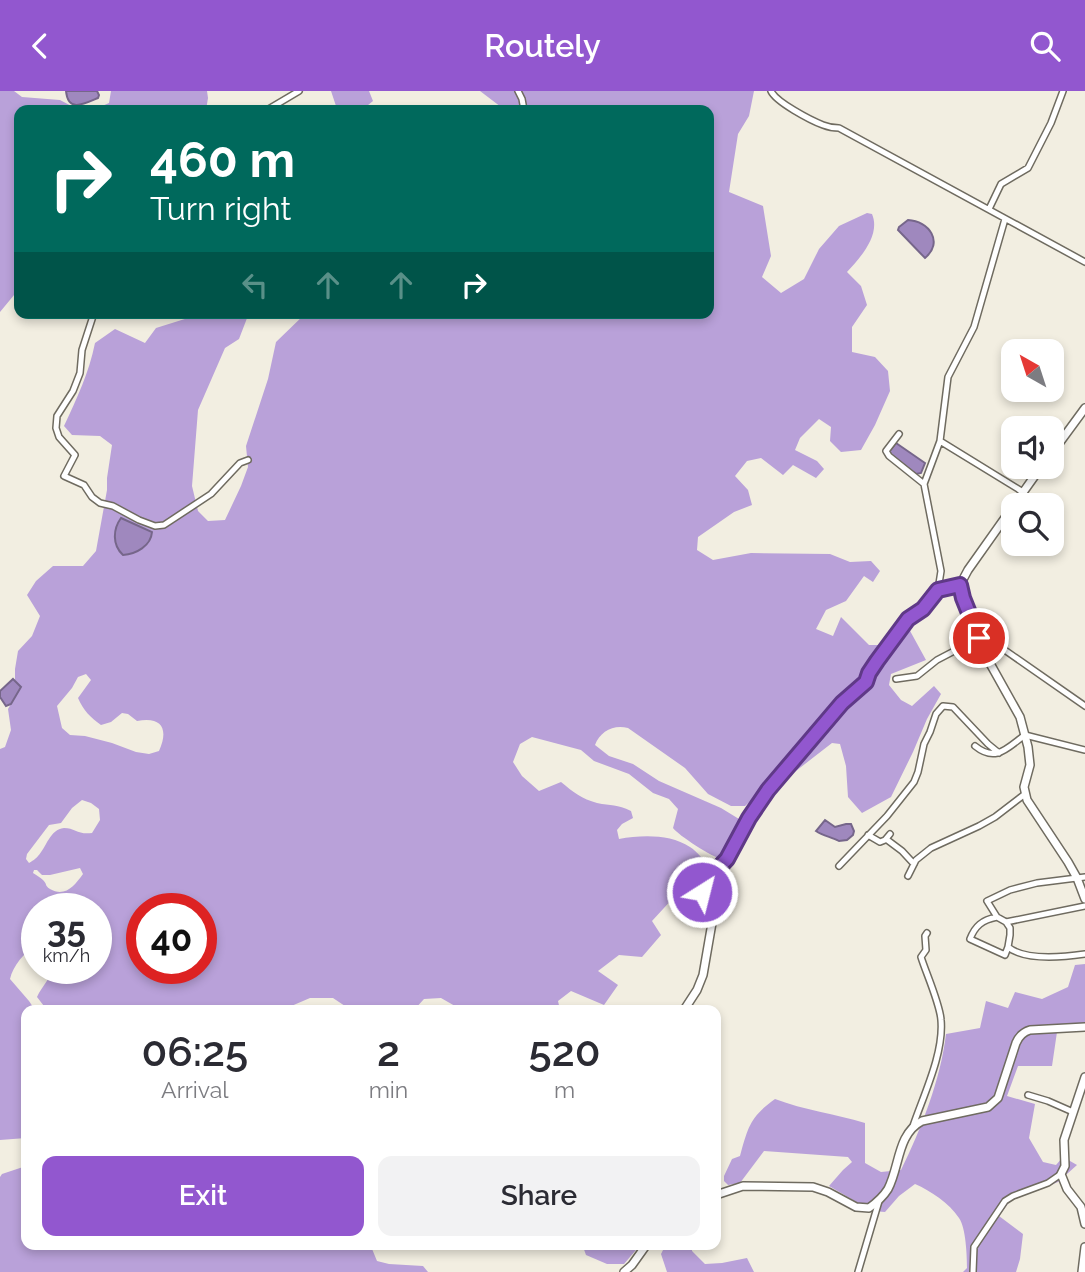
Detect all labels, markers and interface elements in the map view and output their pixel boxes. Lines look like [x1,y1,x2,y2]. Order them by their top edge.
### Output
icon: back [21,27,59,65]
text: Routely [484,27,601,64]
icon: search [1026,27,1064,65]
text: 460 m [150,131,295,188]
icon: right [35,133,126,224]
text: Turn right [150,190,291,227]
icon: left [236,266,274,304]
icon: ahead [309,266,347,304]
icon: ahead [382,266,420,304]
icon: right [455,266,493,304]
north arrow [1001,339,1064,403]
map controls [1001,339,1064,556]
button: sound [1001,416,1064,479]
button: search [1001,493,1064,556]
pin [949,608,1009,668]
icon: arrive [960,619,998,657]
position arrow [665,855,739,929]
speed limit sign: 40 [126,893,217,984]
text: 35 [47,909,86,950]
text: km/h [43,945,90,966]
text: 06:25 [141,1027,248,1076]
text: 2 [377,1027,400,1076]
text: 520 [529,1027,601,1076]
text: Arrival [161,1076,229,1103]
text: min [369,1076,408,1103]
text: m [554,1076,575,1103]
button: Exit [42,1156,364,1236]
button: Share [378,1156,700,1236]

